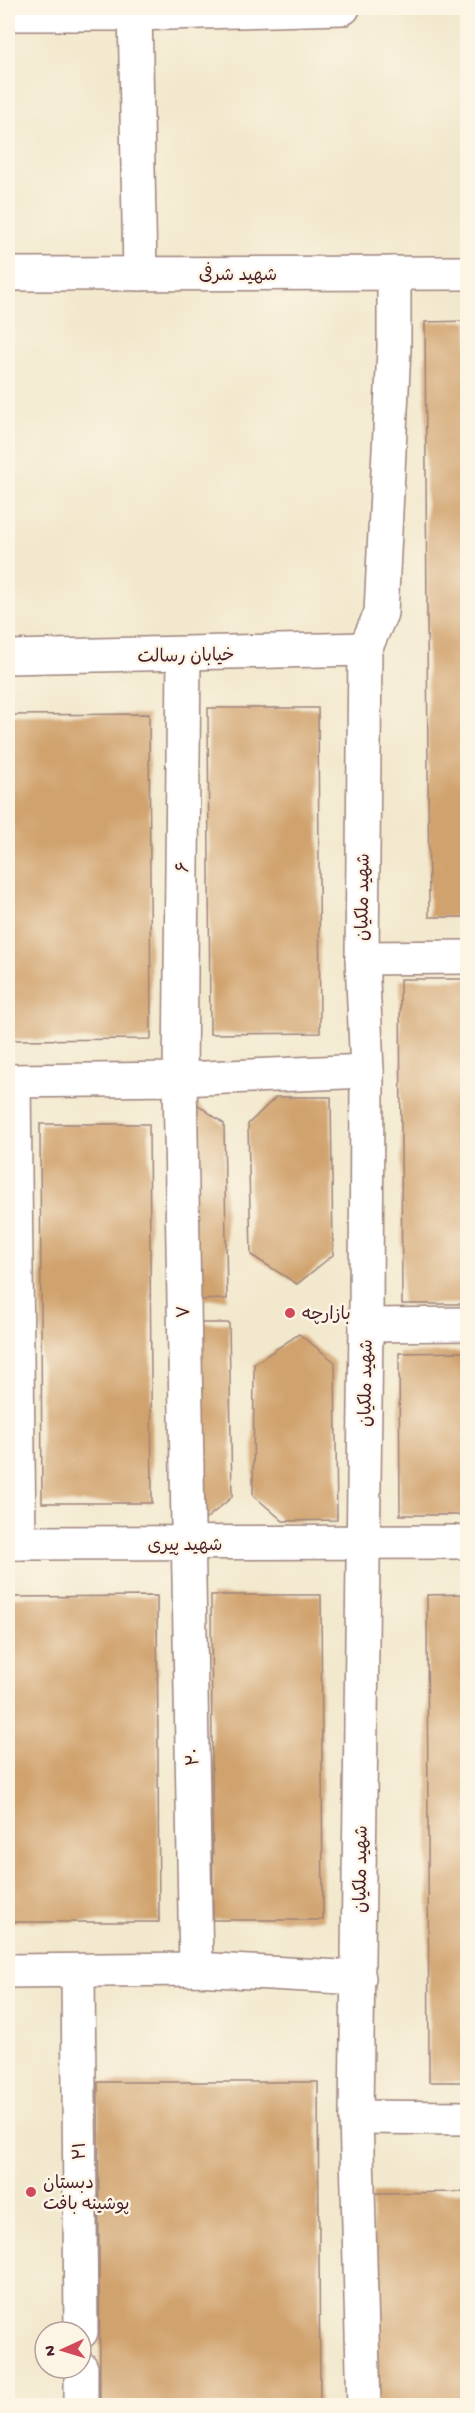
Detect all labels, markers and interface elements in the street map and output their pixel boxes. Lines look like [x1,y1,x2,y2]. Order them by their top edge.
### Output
street label: شهید شرفی [199,262,277,287]
street label: خیابان رسالت [137,646,235,669]
street label: شهید ملکیان [353,853,376,941]
street label: ۶ [174,861,195,873]
street label: ۷ [175,1305,196,1318]
place label: بازارچه [302,1305,351,1326]
marker: بازارچه [283,1306,297,1320]
street label: شهید ملکیان [356,1339,379,1427]
street label: شهید پیری [148,1536,222,1557]
street label: ۲۰ [184,1748,205,1766]
street label: شهید ملکیان [351,1825,374,1913]
street label: ۲۱ [71,2142,92,2160]
place label: دبستان پوشینه بافت [43,2174,130,2216]
marker: دبستان پوشینه بافت [24,2185,38,2199]
north arrow [33,2320,93,2380]
text: N [42,2344,61,2357]

